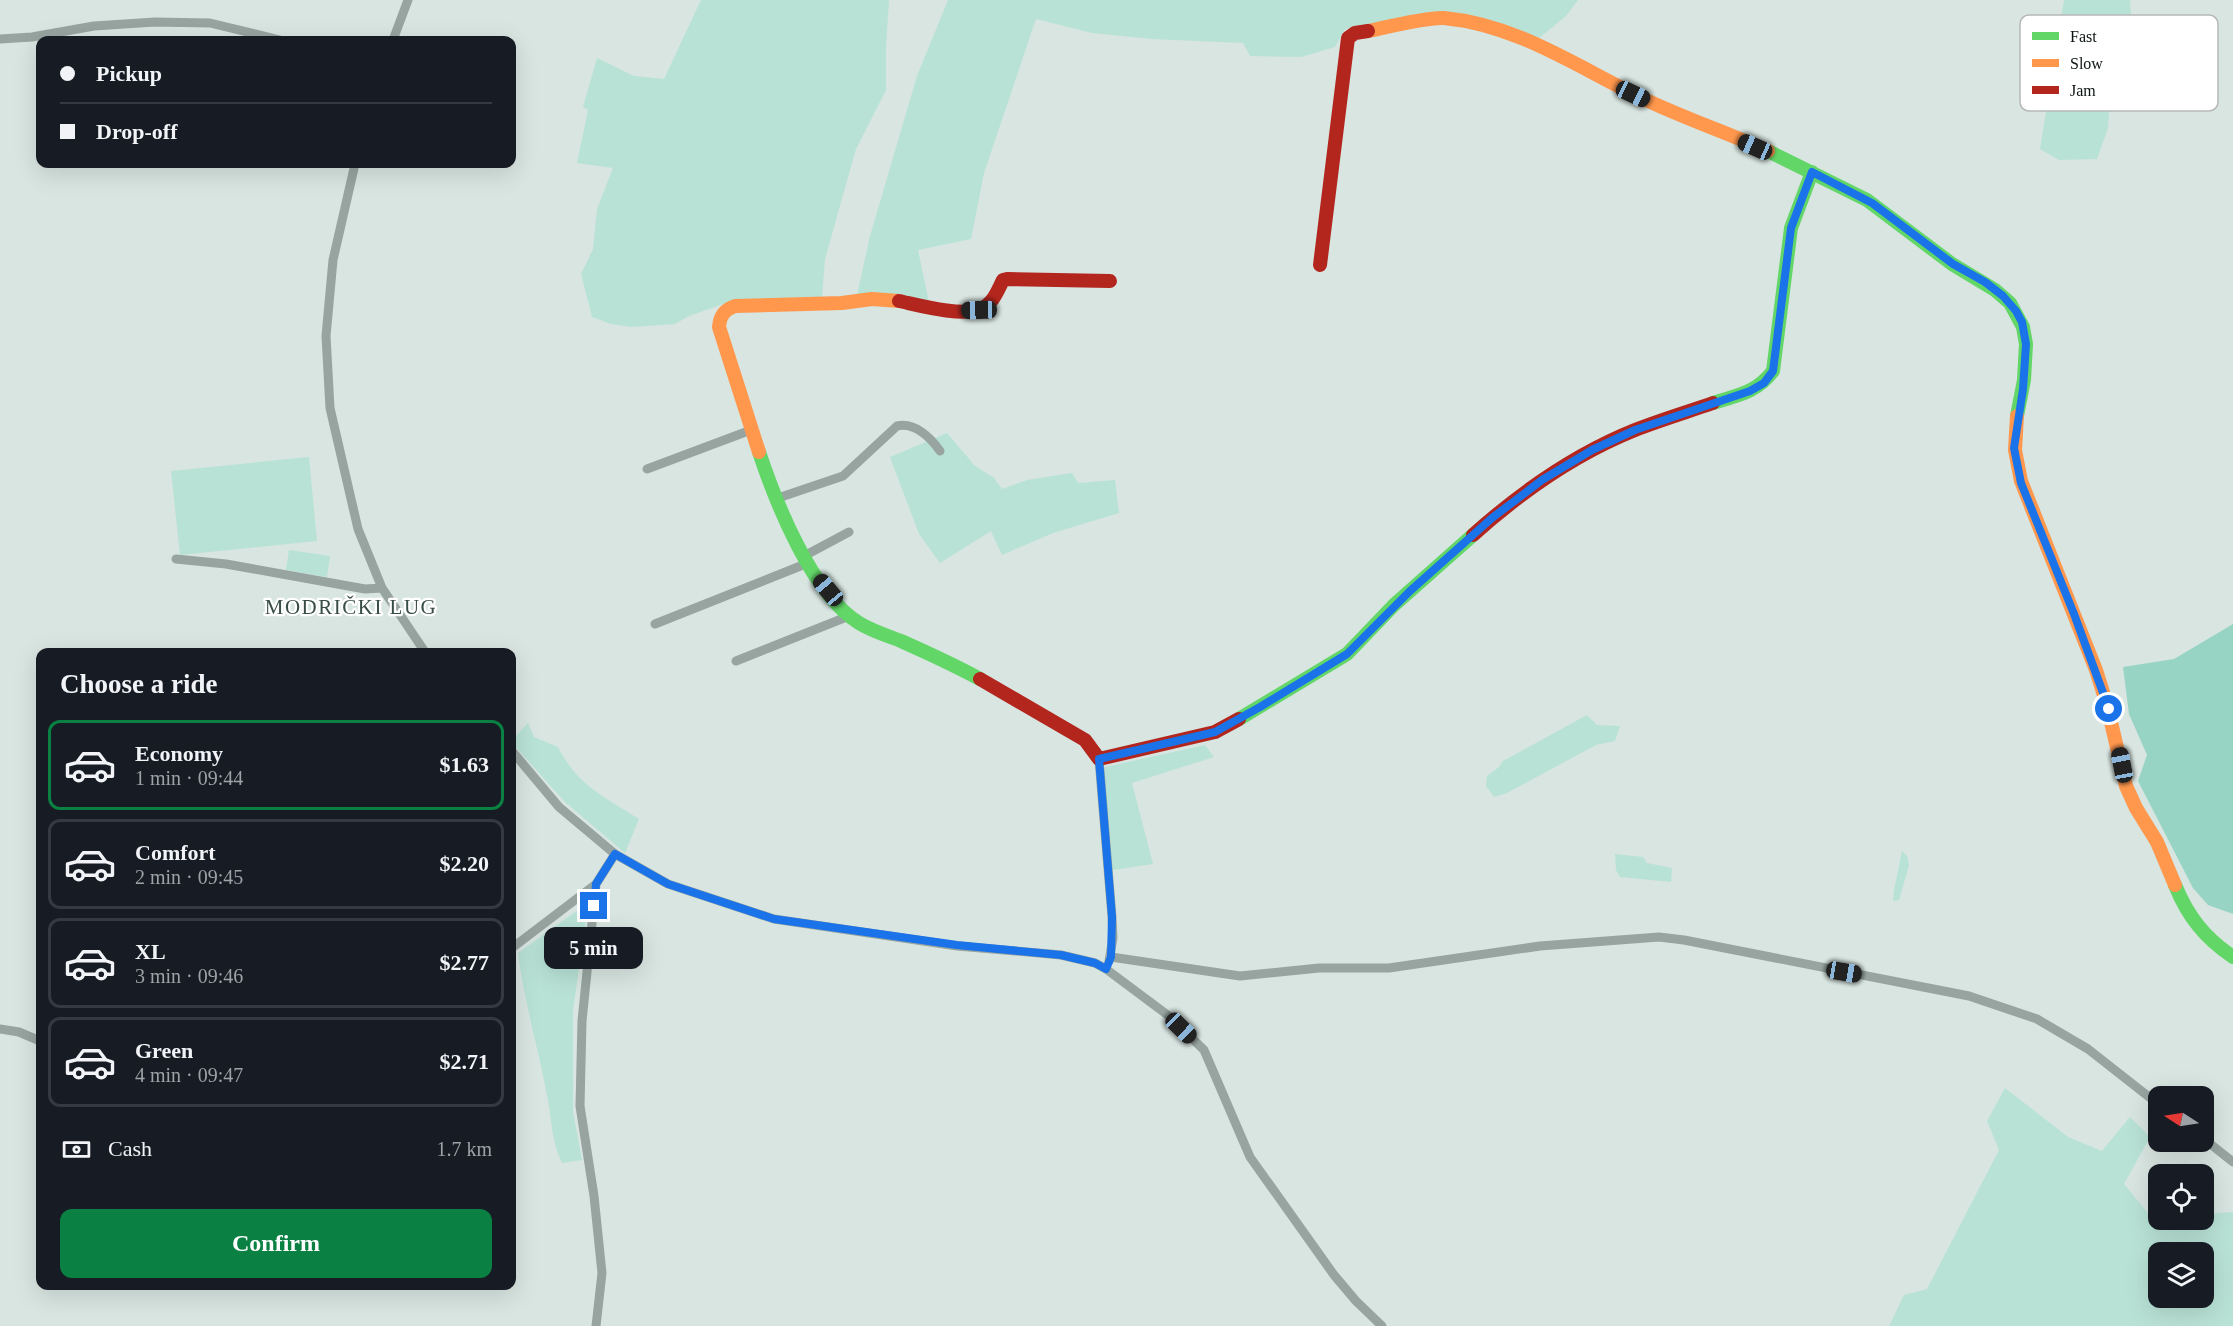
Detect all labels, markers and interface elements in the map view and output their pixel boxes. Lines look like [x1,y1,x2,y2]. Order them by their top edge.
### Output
legend [2020,15,2218,111]
text: Fast [2070,28,2097,45]
text: Slow [2070,55,2103,72]
text: Pickup [96,61,162,86]
car [1613,78,1653,110]
text: Jam [2070,82,2096,99]
text: Drop-off [96,119,177,144]
car [1735,131,1775,163]
car [961,301,997,319]
car [810,570,846,610]
district label: MODRIČKI LUG [265,595,437,619]
text: Choose a ride [60,669,218,699]
route start [2095,695,2122,722]
icon: car [63,738,117,792]
text: Economy [135,741,223,766]
car [2110,746,2134,784]
text: $1.63 [440,752,489,777]
text: 1 min · 09:44 [135,767,243,789]
icon: car [63,837,117,891]
text: Comfort [135,840,216,865]
text: $2.20 [440,851,489,876]
text: 2 min · 09:45 [135,866,243,888]
route end [580,892,607,919]
callout: 5 min [544,927,644,969]
icon: car [63,936,117,990]
text: 5 min [569,937,618,959]
text: XL [135,939,166,964]
text: $2.77 [440,950,489,975]
car [1825,960,1863,984]
text: 3 min · 09:46 [135,965,243,987]
car [1162,1009,1200,1047]
icon: car [63,1035,117,1089]
text: Green [135,1038,193,1063]
text: $2.71 [440,1049,489,1074]
text: 4 min · 09:47 [135,1064,243,1086]
north arrow [2148,1086,2214,1152]
map controls [2148,1086,2214,1308]
icon: cash [60,1133,93,1166]
text: Cash [108,1136,152,1161]
text: 1.7 km [436,1138,492,1160]
button: locate [2148,1164,2214,1230]
button: Confirm [60,1209,492,1278]
button: layers [2148,1242,2214,1308]

